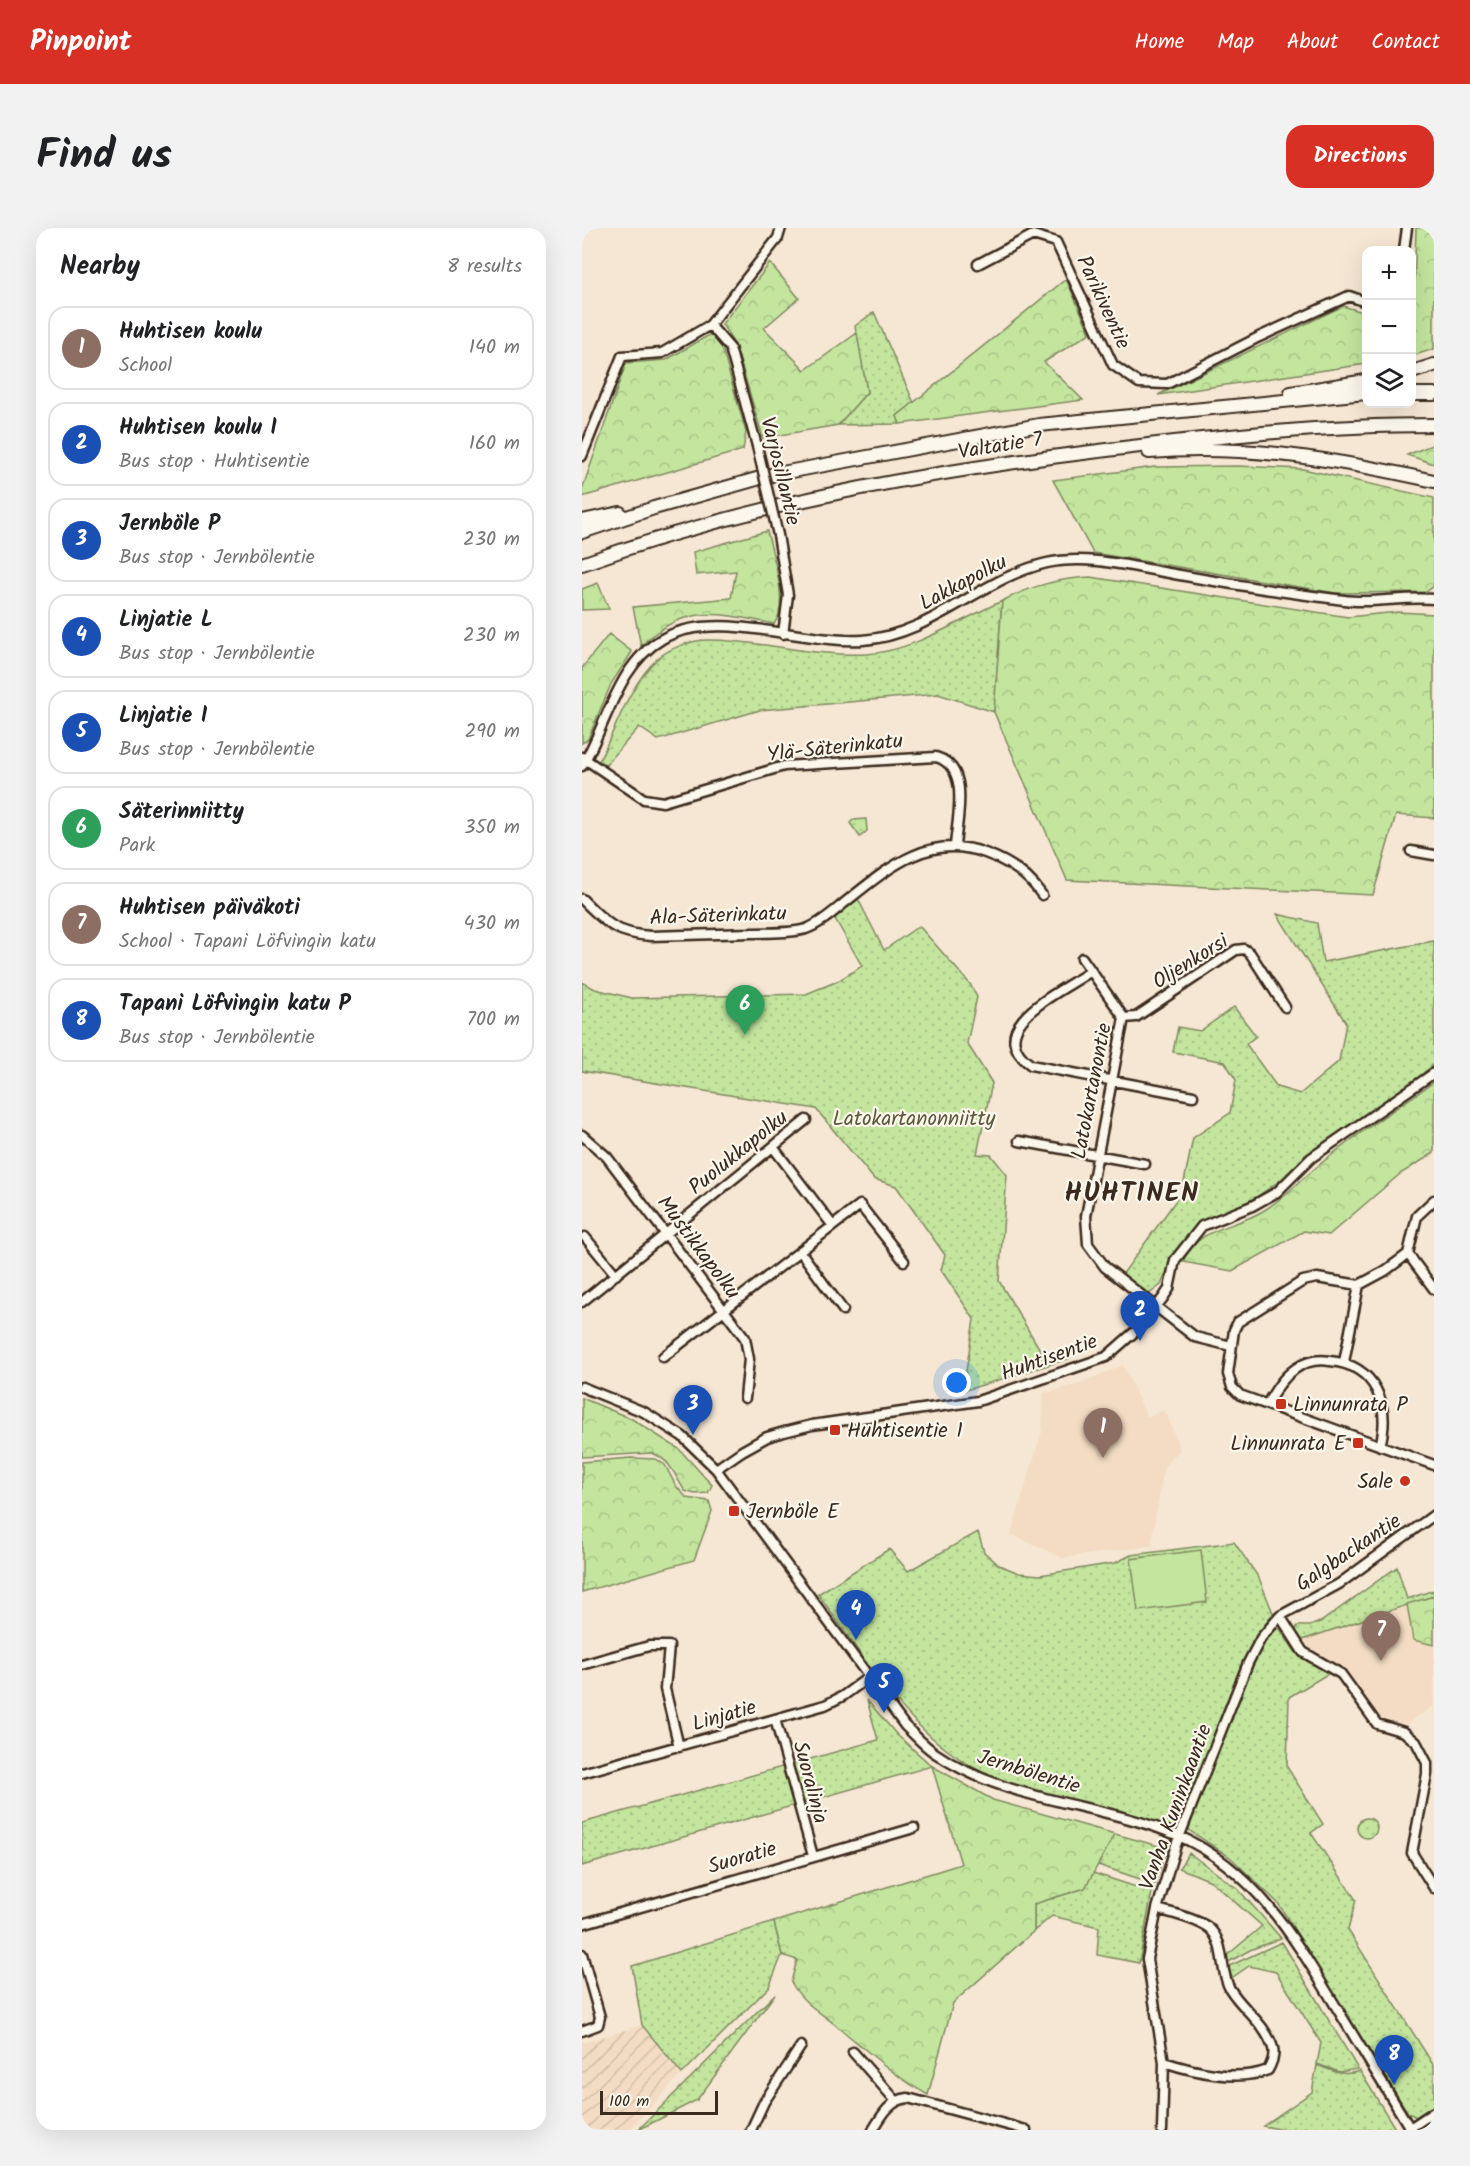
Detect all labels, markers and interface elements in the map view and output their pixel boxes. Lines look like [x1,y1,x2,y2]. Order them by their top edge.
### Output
text: Pinpoint [30,20,131,65]
text: Home [1135,26,1184,59]
text: Map [1217,26,1254,59]
text: About [1287,26,1338,59]
text: Contact [1371,26,1440,59]
text: Find us [36,123,172,190]
button: Directions [1286,125,1434,188]
text: Nearby [60,246,140,288]
map controls [1362,246,1416,408]
button: + [1362,246,1416,300]
street label: Parikiventie [1067,250,1139,355]
text: 8 results [447,251,522,283]
button: − [1362,300,1416,354]
text: Huhtisen koulu [119,315,262,350]
text: 1 [78,332,85,364]
text: 140 m [469,332,520,364]
text: School [119,350,172,382]
button: layers [1362,354,1416,408]
text: Huhtisen koulu I [119,411,277,446]
street label: Varjosillantie [750,414,809,530]
street label: Valtatie 7 [956,423,1046,469]
text: 2 [76,428,87,460]
text: 160 m [469,428,520,460]
text: Bus stop · Huhtisentie [119,446,309,478]
text: Jernböle P [119,507,220,542]
text: 3 [76,524,87,556]
text: 230 m [463,524,520,556]
text: Bus stop · Jernbölentie [119,542,315,574]
street label: Lakkapolku [914,546,1014,620]
text: Linjatie L [119,603,213,638]
text: 4 [76,620,87,652]
text: 230 m [463,620,520,652]
text: Bus stop · Jernbölentie [119,638,315,670]
text: Linjatie I [119,699,208,734]
text: 5 [76,716,87,748]
text: 290 m [465,716,520,748]
street label: Ylä-Säterinkatu [766,725,905,772]
text: Bus stop · Jernbölentie [119,734,315,766]
text: Säterinniitty [119,795,244,830]
text: 6 [76,812,87,844]
text: 350 m [464,812,520,844]
text: Park [119,830,155,862]
text: Huhtisen päiväkoti [119,891,300,926]
street label: Ala-Säterinkatu [649,898,787,935]
text: 7 [77,908,86,940]
text: 430 m [464,908,520,940]
street label: Oljenkorsi [1146,925,1236,999]
text: School · Tapani Löfvingin katu [119,926,376,958]
pin: 6 [726,986,764,1035]
text: Tapani Löfvingin katu P [119,987,351,1022]
text: 8 [76,1004,87,1036]
text: 700 m [467,1004,520,1036]
street label: Latokartanontie [1063,1020,1122,1162]
text: Bus stop · Jernbölentie [119,1022,315,1054]
street label: Puolukkapolku [682,1102,796,1204]
park label: Latokartanonniitty [833,1103,996,1136]
district label: HUHTINEN [1064,1172,1200,1215]
street label: Mustikkapolku [648,1189,748,1307]
pin: 2 [1120,1292,1160,1341]
street label: Huhtisentie [997,1325,1103,1391]
your location [942,1368,971,1397]
pin: 3 [674,1386,712,1435]
place label: Linnunrata P [1293,1389,1408,1422]
marker: Linnunrata P [1274,1397,1288,1411]
pin: 1 [1084,1408,1122,1458]
place label: Huhtisentie 1 [847,1415,963,1448]
marker: Huhtisentie 1 [828,1423,842,1437]
place label: Linnunrata E [1230,1428,1347,1461]
marker: Linnunrata E [1351,1436,1365,1450]
place label: Sale [1357,1466,1394,1499]
marker: Sale [1398,1474,1412,1488]
place label: Jernböle E [746,1496,840,1529]
marker: Jernböle E [727,1504,741,1518]
street label: Galgbackantie [1289,1505,1409,1601]
pin: 4 [836,1590,876,1640]
pin: 7 [1362,1612,1400,1661]
pin: 5 [864,1664,904,1713]
street label: Linjatie [688,1691,761,1741]
street label: Vanha Kuninkaantie [1131,1719,1222,1895]
street label: Suoralinja [783,1738,836,1827]
street label: Jernbölentie [973,1741,1085,1804]
street label: Suoratie [704,1833,781,1884]
pin: 8 [1374,2036,1414,2085]
scale bar [600,2088,718,2116]
text: 100 m [609,2089,649,2114]

